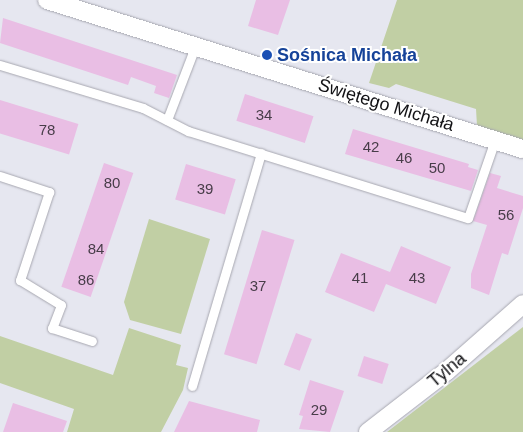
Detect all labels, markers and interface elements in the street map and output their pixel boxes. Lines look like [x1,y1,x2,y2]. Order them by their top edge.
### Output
place label: Sośnica Michała [277,44,417,66]
marker: Sośnica Michała [261,49,273,61]
street label: Świętego Michała [315,74,457,136]
house number: 34 [256,106,272,124]
house number: 78 [39,121,55,139]
house number: 42 [363,138,379,156]
house number: 46 [396,149,412,167]
house number: 50 [429,159,445,177]
house number: 80 [104,174,120,192]
house number: 39 [197,180,213,198]
house number: 56 [498,206,514,224]
house number: 84 [88,240,104,258]
house number: 41 [352,269,368,287]
house number: 43 [409,269,425,287]
house number: 86 [78,271,94,289]
house number: 37 [250,277,266,295]
street label: Tylna [424,348,470,392]
house number: 29 [311,401,327,419]

